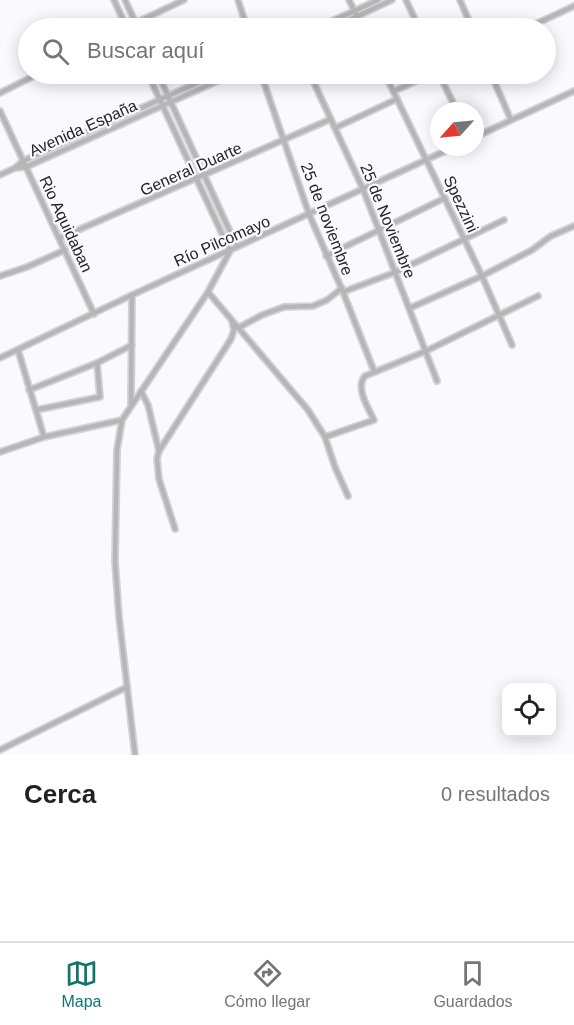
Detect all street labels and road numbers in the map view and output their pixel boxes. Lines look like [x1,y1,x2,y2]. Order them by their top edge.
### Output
street label: Avenida España [26,97,140,159]
street label: General Duarte [138,139,245,199]
street label: 25 de noviembre [298,160,356,278]
street label: 25 de Noviembre [357,161,419,281]
street label: Rio Aquidaban [36,173,96,275]
street label: Spezzini [441,173,481,235]
street label: Río Pilcomayo [171,212,273,270]

